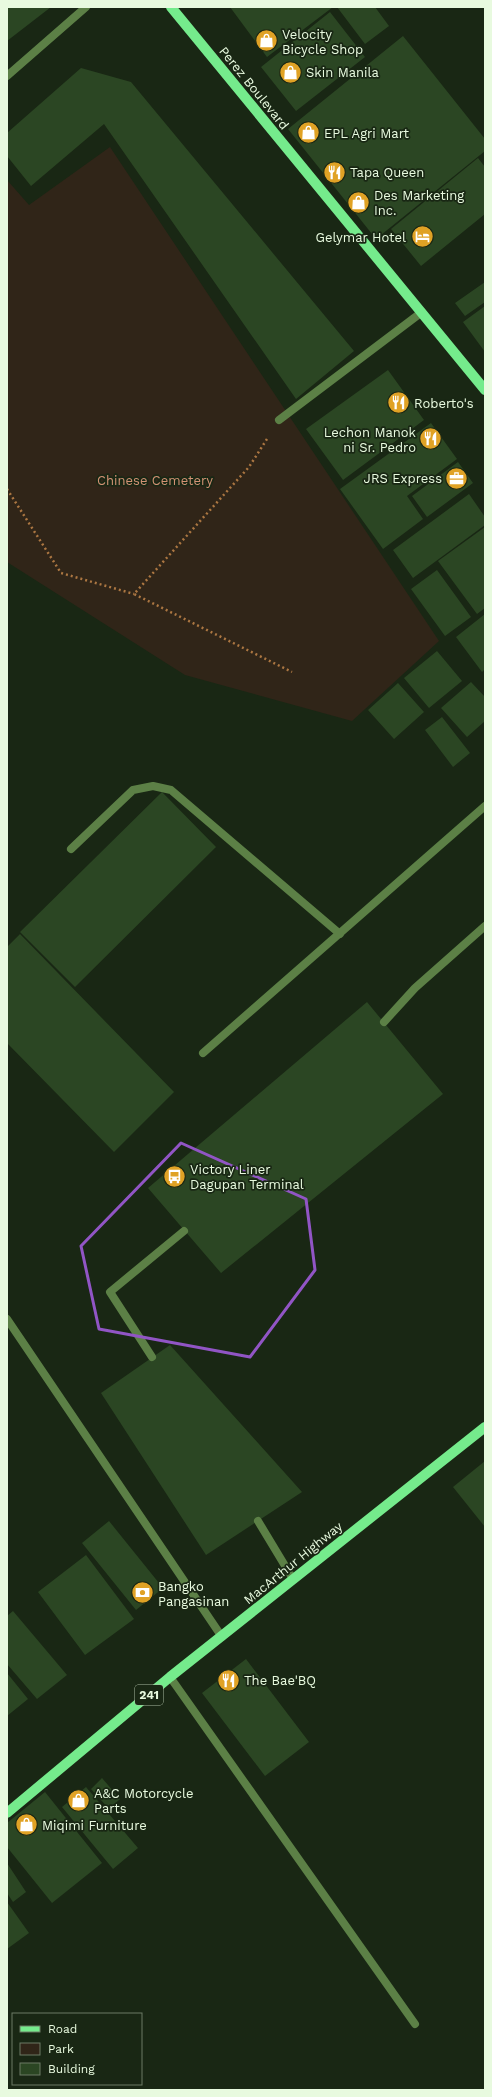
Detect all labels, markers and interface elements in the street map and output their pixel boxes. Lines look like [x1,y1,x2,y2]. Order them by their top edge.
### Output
place label: Velocity Bicycle Shop [282,27,363,57]
shop icon: Velocity Bicycle Shop [253,28,279,54]
street label: Perez Boulevard [216,44,292,132]
shop icon: Skin Manila [278,59,304,85]
place label: Skin Manila [306,65,380,80]
shop icon: EPL Agri Mart [296,120,322,146]
place label: EPL Agri Mart [324,126,410,141]
restaurant icon: Tapa Queen [321,159,347,185]
place label: Tapa Queen [350,165,424,180]
place label: Des Marketing Inc. [374,188,464,218]
shop icon: Des Marketing Inc. [346,189,372,215]
hotel icon: Gelymar Hotel [409,224,435,250]
place label: Gelymar Hotel [315,230,406,245]
restaurant icon: Roberto's [386,390,412,416]
place label: Roberto's [414,396,474,411]
place label: Lechon Manok ni Sr. Pedro [324,425,417,455]
restaurant icon: Lechon Manok ni Sr. Pedro [418,426,444,452]
office icon: JRS Express [444,465,470,491]
place label: JRS Express [364,471,442,486]
park label: Chinese Cemetery [97,473,213,488]
place label: Victory Liner Dagupan Terminal [190,1162,304,1192]
bus stop icon: Victory Liner Dagupan Terminal [161,1163,187,1189]
street label: MacArthur Highway [241,1518,345,1607]
place label: Bangko Pangasinan [158,1579,229,1609]
bank icon: Bangko Pangasinan [129,1580,155,1606]
restaurant icon: The Bae'BQ [216,1667,242,1693]
place label: The Bae'BQ [244,1673,316,1688]
road number: 241 [135,1685,163,1705]
place label: A&C Motorcycle Parts [94,1786,194,1816]
shop icon: A&C Motorcycle Parts [66,1787,92,1813]
shop icon: Miqimi Furniture [14,1812,40,1838]
place label: Miqimi Furniture [42,1818,147,1833]
legend [12,2013,142,2085]
text: Road [48,2022,77,2036]
text: Park [48,2042,74,2056]
text: Building [48,2062,95,2076]

